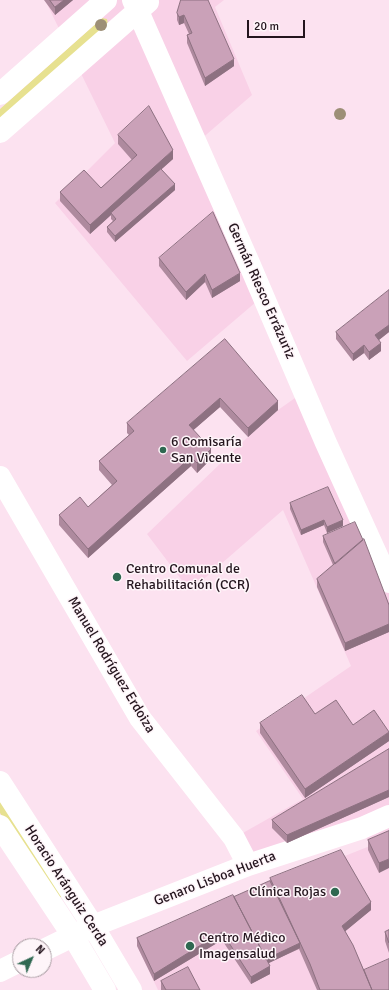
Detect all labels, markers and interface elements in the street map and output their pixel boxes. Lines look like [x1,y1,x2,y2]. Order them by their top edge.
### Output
scale bar [249,12,307,38]
text: 20 m [254,19,279,34]
street label: Germán Riesco Errázuriz [223,220,299,362]
place label: 6 Comisaría San Vicente [171,434,242,466]
marker: 6 Comisaría San Vicente [158,445,168,455]
place label: Centro Comunal de Rehabilitación (CCR) [126,561,250,594]
marker: Centro Comunal de Rehabilitación (CCR) [111,571,123,583]
street label: Manuel Rodríguez Erdoiza [64,594,158,736]
street label: Horacio Aránguiz Cerda [21,822,111,950]
street label: Genaro Lisboa Huerta [152,848,278,910]
place label: Clínica Rojas [249,884,326,900]
marker: Clínica Rojas [329,886,341,898]
place label: Centro Médico Imagensalud [199,930,285,962]
north arrow [12,938,52,978]
marker: Centro Médico Imagensalud [184,940,196,952]
text: N [33,942,47,957]

